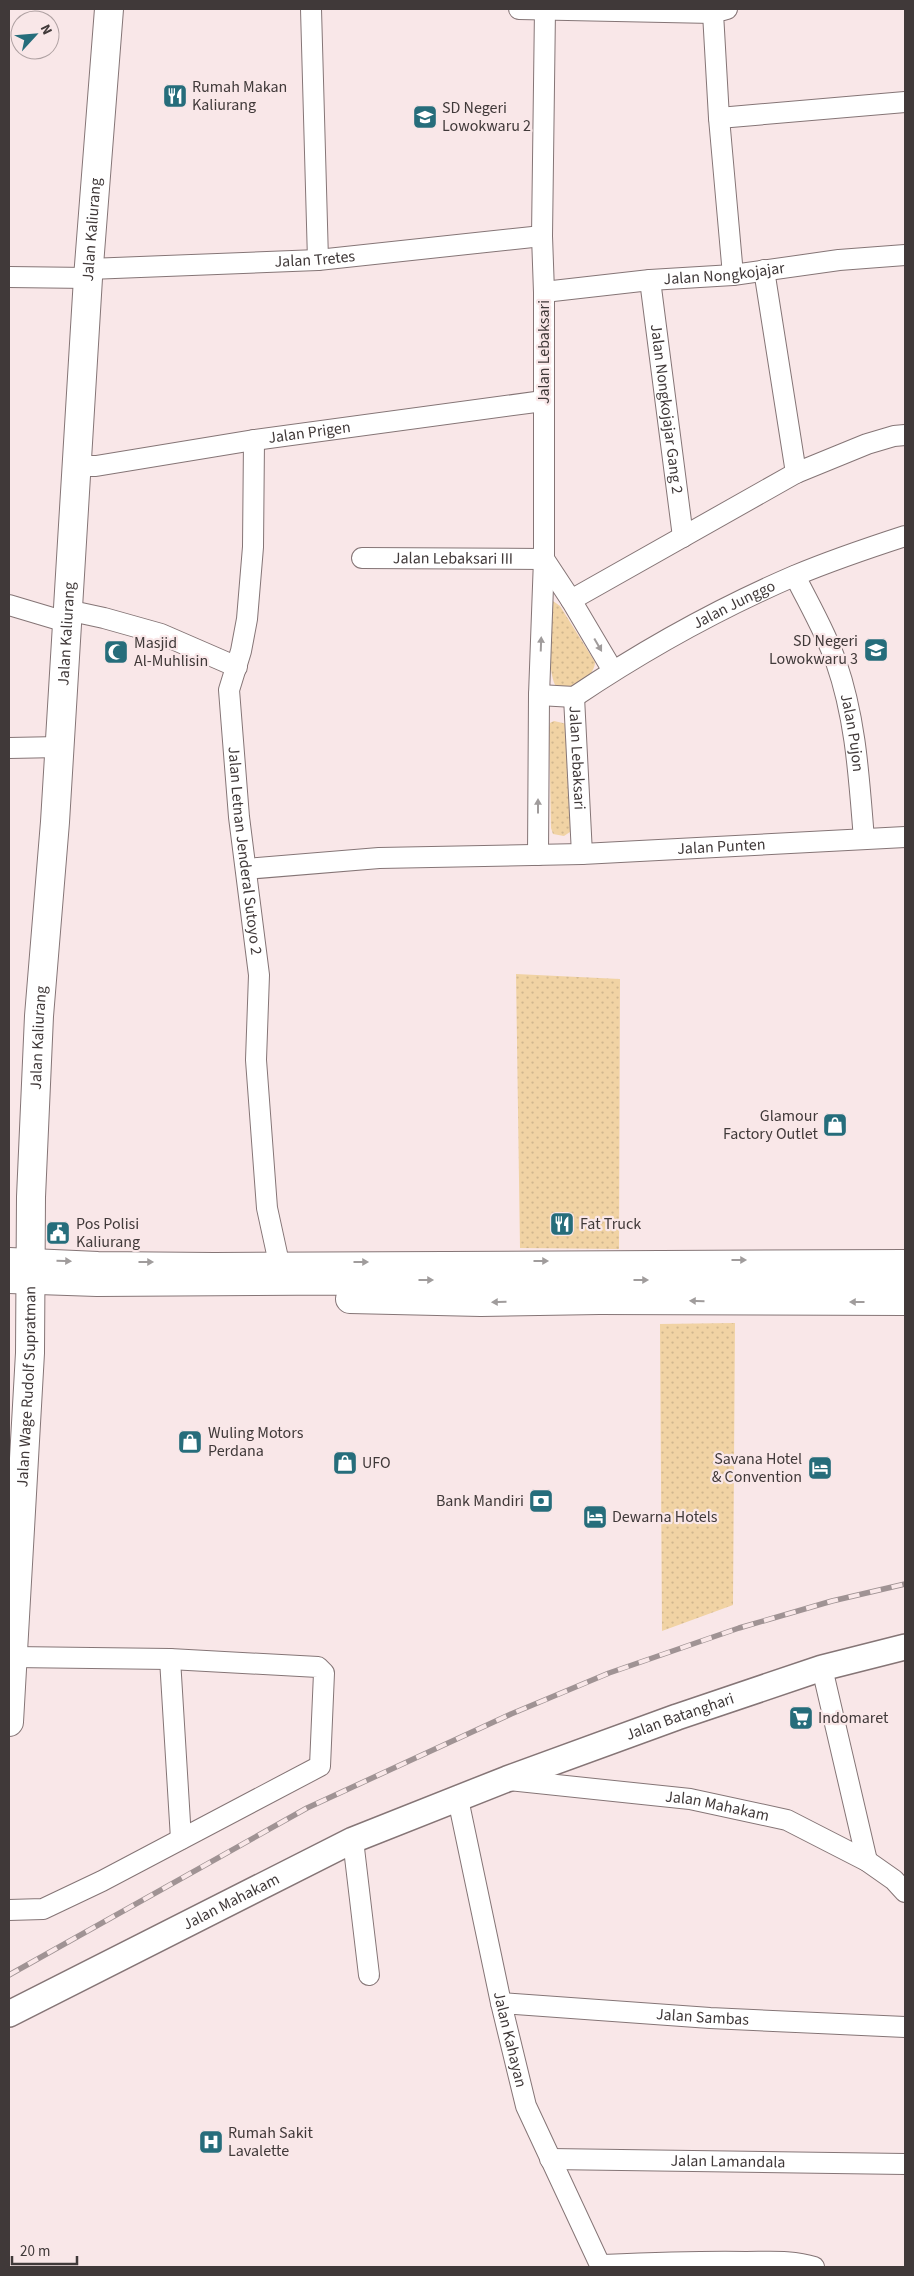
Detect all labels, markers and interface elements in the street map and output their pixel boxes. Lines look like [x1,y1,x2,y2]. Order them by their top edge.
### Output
north arrow [10,10,60,60]
text: N [35,21,57,38]
place label: Rumah Makan Kaliurang [192,76,287,116]
restaurant icon: Rumah Makan Kaliurang [162,83,188,109]
place label: SD Negeri Lowokwaru 2 [442,97,531,137]
school or university icon: SD Negeri Lowokwaru 2 [412,104,438,130]
street label: Jalan Kaliurang [77,177,107,282]
street label: Jalan Tretes [274,245,356,273]
street label: Jalan Nongkojajar [663,257,787,290]
street label: Jalan Lebaksari [533,300,555,404]
street label: Jalan Nongkojajar Gang 2 [645,323,688,495]
street label: Jalan Prigen [267,416,352,449]
street label: Jalan Lebaksari III [393,547,513,570]
street label: Jalan Junggo [689,575,779,634]
street label: Jalan Kaliurang [52,581,81,686]
place label: SD Negeri Lowokwaru 3 [769,630,858,670]
place label: Masjid Al-Muhlisin [134,632,208,672]
one-way arrow [537,635,545,651]
school or university icon: SD Negeri Lowokwaru 3 [863,637,889,663]
one-way arrow [594,638,602,653]
mosque icon: Masjid Al-Muhlisin [103,639,129,665]
street label: Jalan Pujon [835,691,869,773]
street label: Jalan Lebaksari [563,705,591,811]
street label: Jalan Letnan Jenderal Sutoyo 2 [222,746,267,956]
one-way arrow [534,798,542,814]
street label: Jalan Punten [677,833,766,860]
street label: Jalan Kaliurang [25,985,52,1090]
place label: Glamour Factory Outlet [723,1105,819,1145]
shop icon: Glamour Factory Outlet [822,1112,848,1138]
restaurant icon: Fat Truck [549,1211,575,1237]
place label: Pos Polisi Kaliurang [76,1213,140,1253]
place label: Fat Truck [580,1213,641,1235]
public building icon: Pos Polisi Kaliurang [45,1220,71,1246]
one-way arrow [731,1256,747,1264]
one-way arrow [56,1257,72,1265]
one-way arrow [534,1257,550,1265]
one-way arrow [139,1258,155,1266]
one-way arrow [354,1258,370,1266]
one-way arrow [418,1276,434,1284]
one-way arrow [633,1276,649,1284]
street label: Jalan Wage Rudolf Supratman [11,1286,41,1488]
one-way arrow [689,1297,705,1305]
one-way arrow [491,1298,507,1306]
one-way arrow [848,1298,864,1306]
place label: Wuling Motors Perdana [208,1422,304,1462]
shop icon: Wuling Motors Perdana [177,1429,203,1455]
place label: Savana Hotel & Convention [712,1448,802,1488]
shop icon: UFO [332,1450,358,1476]
place label: UFO [362,1452,391,1474]
hotel icon: Savana Hotel & Convention [807,1455,833,1481]
bank icon: Bank Mandiri [528,1488,554,1514]
place label: Bank Mandiri [436,1490,524,1512]
hotel icon: Dewarna Hotels [582,1504,608,1530]
place label: Dewarna Hotels [612,1506,718,1528]
street label: Jalan Batanghari [623,1687,737,1746]
supermarket icon: Indomaret [788,1705,814,1731]
place label: Indomaret [818,1707,889,1729]
street label: Jalan Mahakam [664,1785,771,1827]
street label: Jalan Mahakam [179,1868,283,1935]
street label: Jalan Kahayan [488,1989,532,2090]
street label: Jalan Sambas [655,2003,750,2031]
place label: Rumah Sakit Lavalette [228,2122,314,2162]
hospital icon: Rumah Sakit Lavalette [198,2129,224,2155]
street label: Jalan Lamandala [670,2150,786,2173]
scale bar [12,2234,78,2266]
text: 20 m [20,2241,50,2262]

